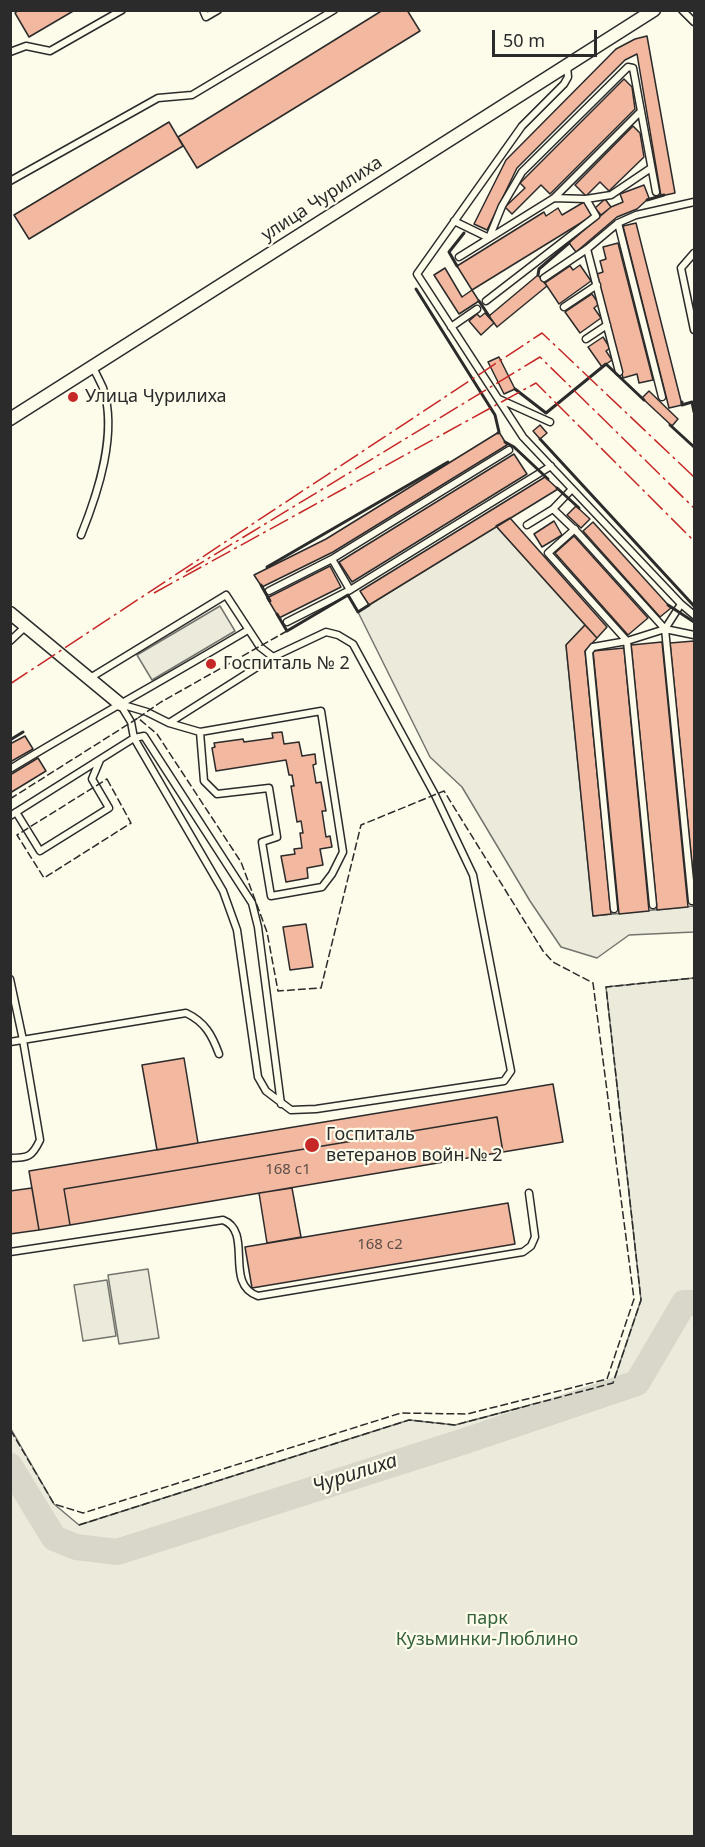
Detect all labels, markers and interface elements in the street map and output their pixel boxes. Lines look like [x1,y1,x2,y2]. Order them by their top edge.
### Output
scale bar [495,18,600,56]
text: 50 m [503,28,545,52]
street label: улица Чурилиха [258,152,386,246]
place label: Улица Чурилиха [85,386,227,408]
marker: Улица Чурилиха [66,390,80,404]
place label: Госпиталь № 2 [223,653,350,675]
marker: Госпиталь № 2 [204,657,218,671]
place label: Госпиталь ветеранов войн № 2 [326,1124,503,1166]
marker: Госпиталь ветеранов войн № 2 [303,1136,321,1154]
house number: 168 с1 [265,1161,311,1179]
house number: 168 с2 [357,1236,403,1254]
water label: Чурилиха [310,1449,400,1499]
park label: парк Кузьминки-Люблино [396,1608,578,1650]

